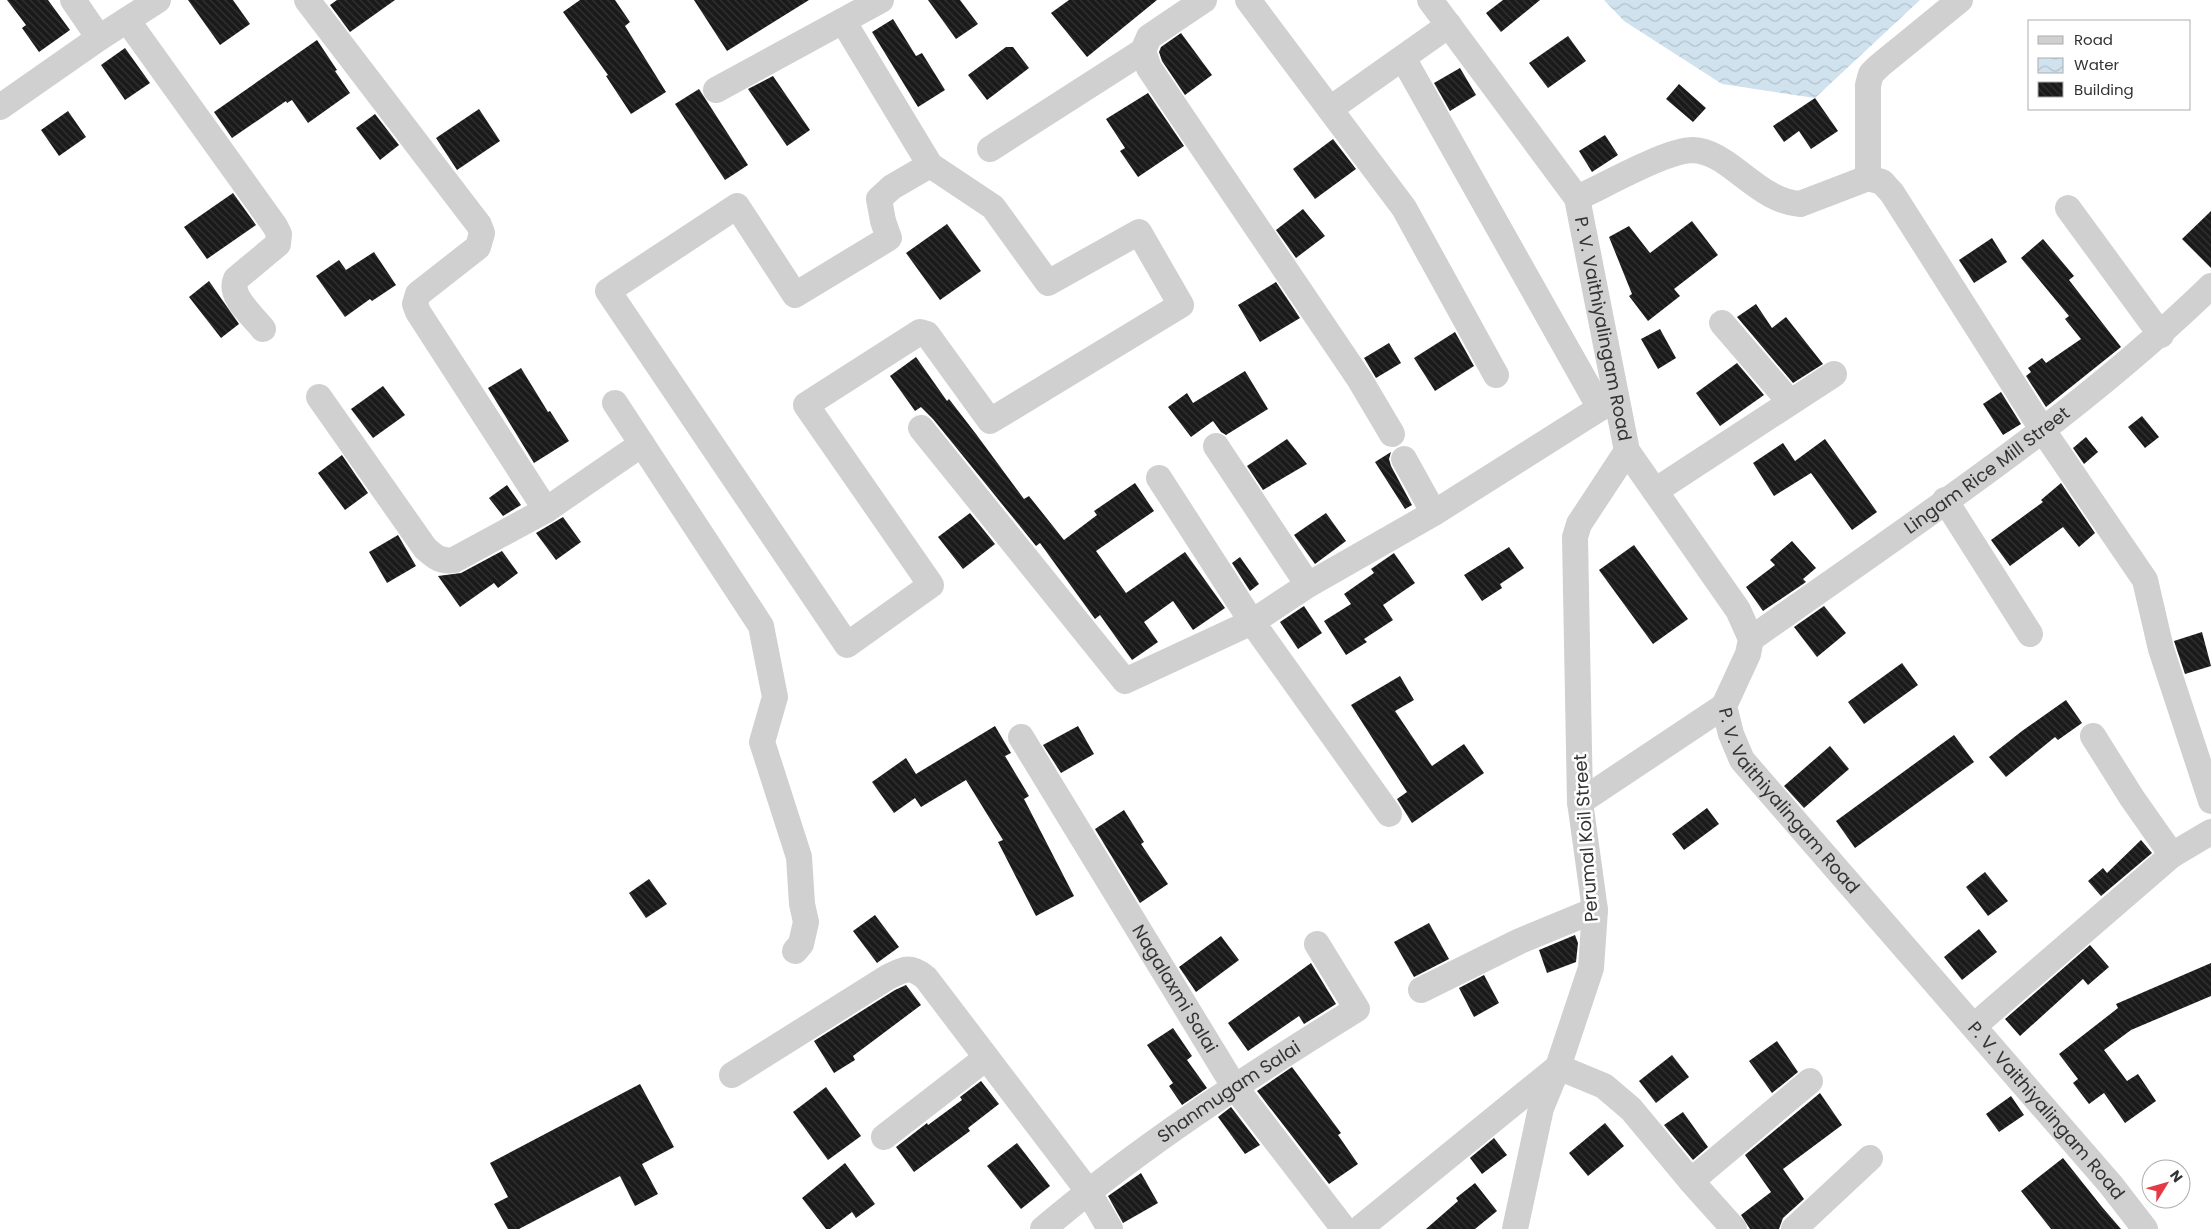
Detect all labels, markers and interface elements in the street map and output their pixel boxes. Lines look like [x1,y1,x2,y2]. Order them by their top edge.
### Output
legend [2028,20,2191,110]
text: Road [2074,29,2113,50]
text: Water [2074,54,2120,75]
text: Building [2074,79,2134,100]
street label: P. V. Vaithiyalingam Road [1569,214,1638,443]
street label: Lingam Rice Mill Street [1899,401,2075,540]
street label: P. V. Vaithiyalingam Road [1713,705,1865,899]
street label: Perumal Koil Street [1567,753,1604,923]
street label: Nagalaxmi Salai [1126,920,1224,1057]
street label: P. V. Vaithiyalingam Road [1962,1016,2131,1205]
street label: Shanmugam Salai [1152,1035,1305,1149]
north arrow [2141,1159,2191,1209]
text: N [2165,1166,2188,1186]

